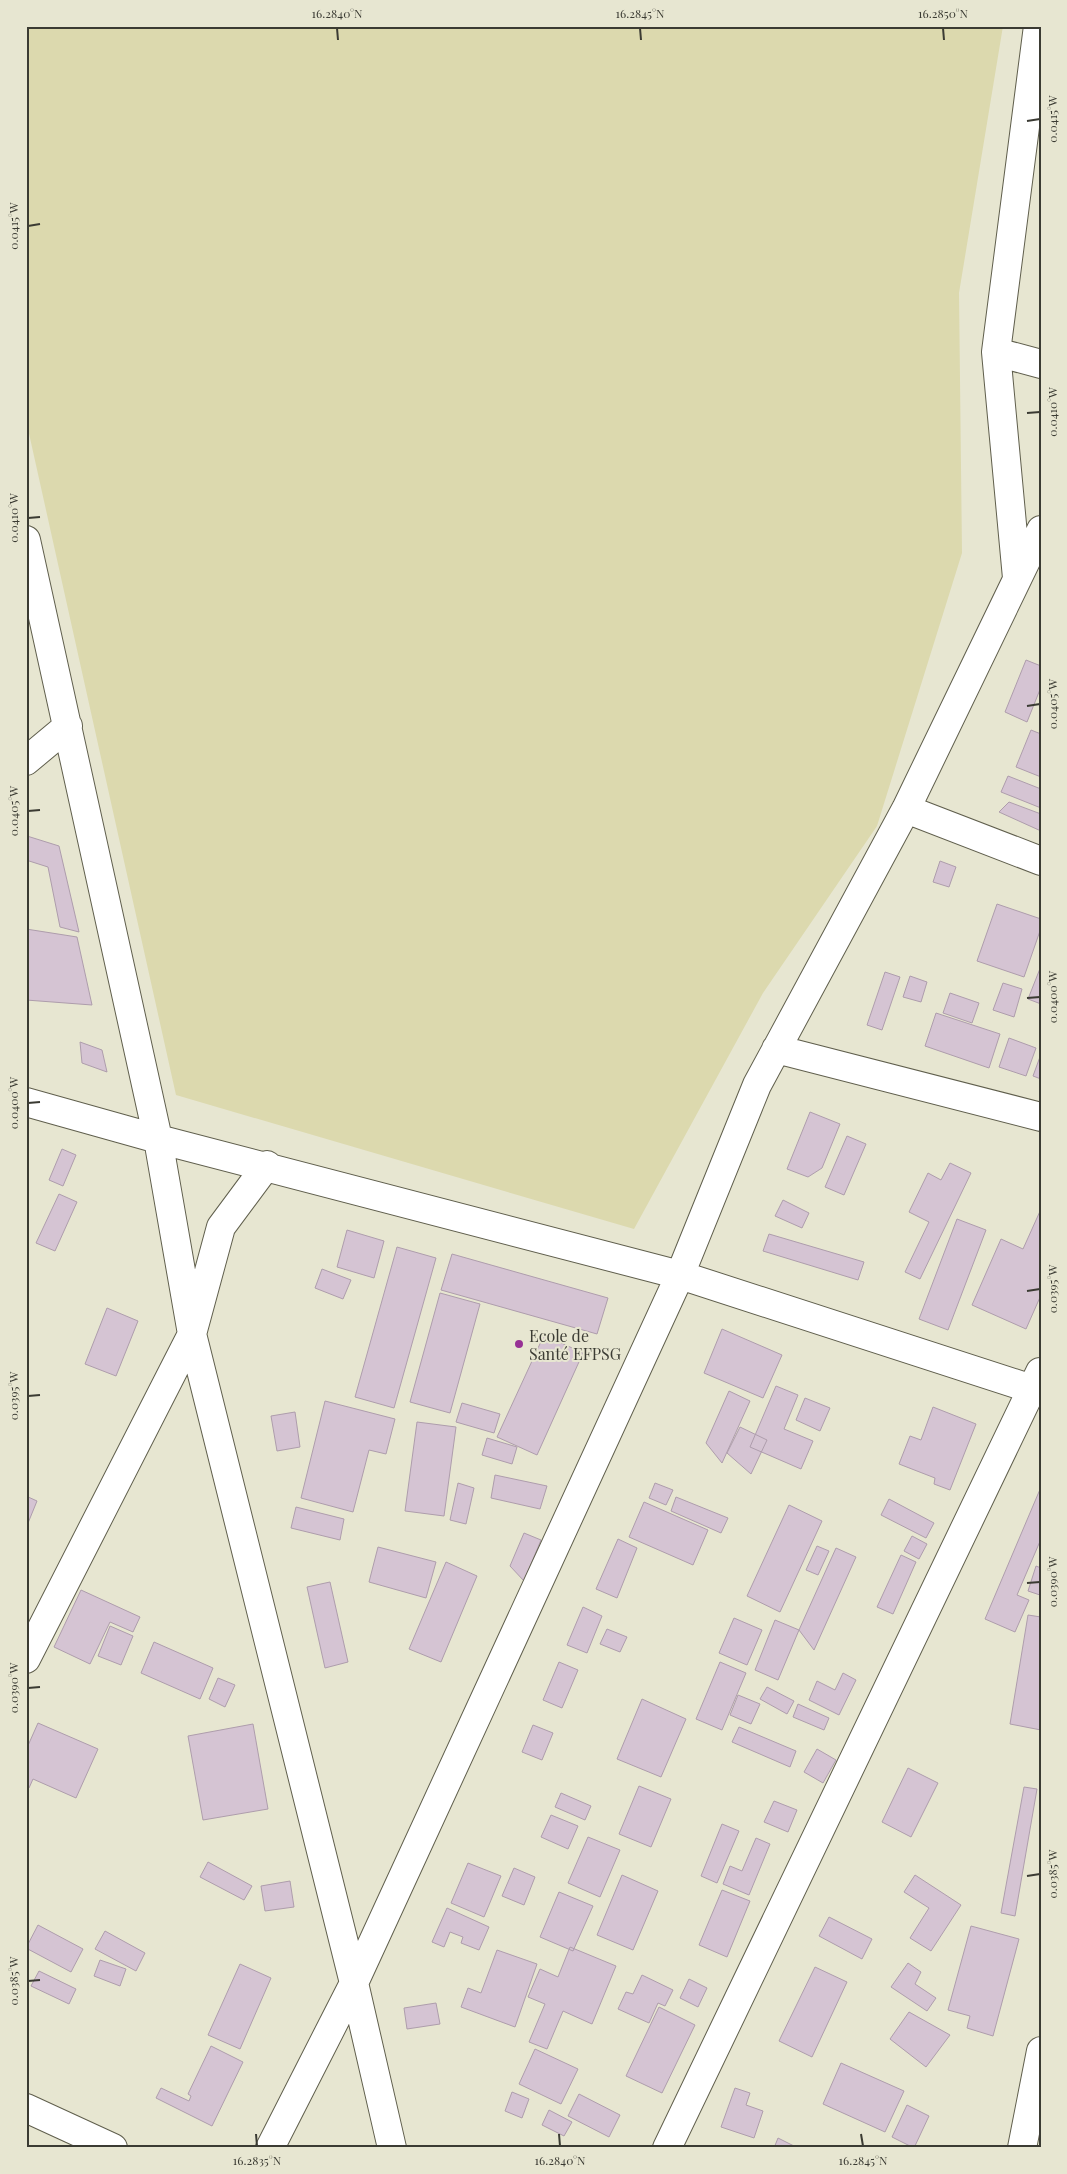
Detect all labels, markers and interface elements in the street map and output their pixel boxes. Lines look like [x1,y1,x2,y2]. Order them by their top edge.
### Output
text: 16.2840°N [312,5,363,21]
text: 16.2845°N [616,5,665,21]
text: 16.2850°N [918,5,968,21]
text: 0.0415°W [1044,95,1060,143]
text: 0.0415°W [5,202,21,250]
text: 0.0410°W [1044,387,1060,437]
text: 0.0410°W [5,493,21,543]
text: 0.0405°W [1044,679,1060,729]
text: 0.0405°W [5,786,21,836]
text: 0.0400°W [1044,971,1060,1023]
text: 0.0400°W [5,1077,21,1129]
text: 0.0395°W [1044,1265,1060,1313]
place label: Ecole de Santé EFPSG [529,1325,621,1364]
marker: Ecole de Santé EFPSG [513,1338,525,1350]
text: 0.0395°W [5,1372,21,1420]
text: 0.0390°W [1044,1557,1060,1607]
text: 0.0390°W [5,1663,21,1713]
text: 0.0385°W [1044,1849,1060,1898]
text: 0.0385°W [5,1956,21,2005]
text: 16.2835°N [233,2152,282,2168]
text: 16.2840°N [535,2152,586,2168]
text: 16.2845°N [839,2152,888,2168]

